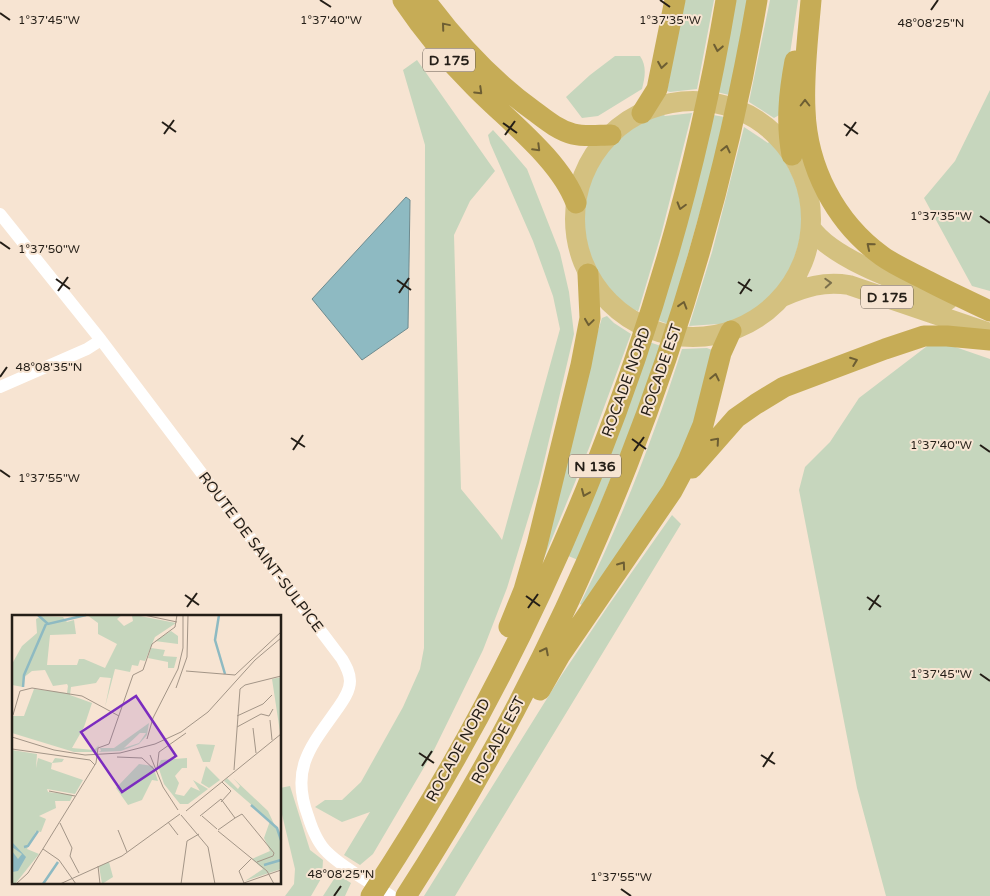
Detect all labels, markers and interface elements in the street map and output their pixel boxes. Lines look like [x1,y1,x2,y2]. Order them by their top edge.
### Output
text: 1°37'45"W [18,13,80,27]
text: 1°37'40"W [300,13,362,27]
text: 1°37'35"W [639,13,701,27]
text: 48°08'25"N [898,16,965,30]
one-way arrow [442,23,451,32]
one-way arrow [713,44,723,52]
road number: D 175 [423,48,475,72]
one-way arrow [658,61,668,69]
one-way arrow [473,85,482,94]
one-way arrow [800,99,810,107]
one-way arrow [532,143,541,152]
one-way arrow [720,144,731,153]
one-way arrow [677,202,687,210]
text: 1°37'35"W [910,209,972,223]
text: 1°37'50"W [18,242,80,256]
one-way arrow [867,243,876,252]
one-way arrow [824,278,832,289]
road number: D 175 [861,286,913,308]
one-way arrow [677,302,687,310]
one-way arrow [584,318,594,327]
street label: ROCADE EST [637,321,685,419]
street label: ROCADE NORD [598,325,654,439]
one-way arrow [849,357,858,367]
text: 48°08'35"N [16,360,83,374]
one-way arrow [710,373,720,382]
one-way arrow [710,438,719,447]
text: 1°37'40"W [910,438,972,452]
road number: N 136 [569,454,621,478]
street label: ROUTE DE SAINT-SULPICE [195,468,327,636]
text: 1°37'55"W [18,471,80,485]
one-way arrow [580,488,591,497]
one-way arrow [616,561,625,571]
inset map [12,615,281,884]
one-way arrow [539,647,549,656]
text: 1°37'45"W [910,667,972,681]
street label: ROCADE EST [467,693,529,787]
street label: ROCADE NORD [422,695,494,805]
text: 48°08'25"N [308,867,375,881]
text: 1°37'55"W [590,870,652,884]

